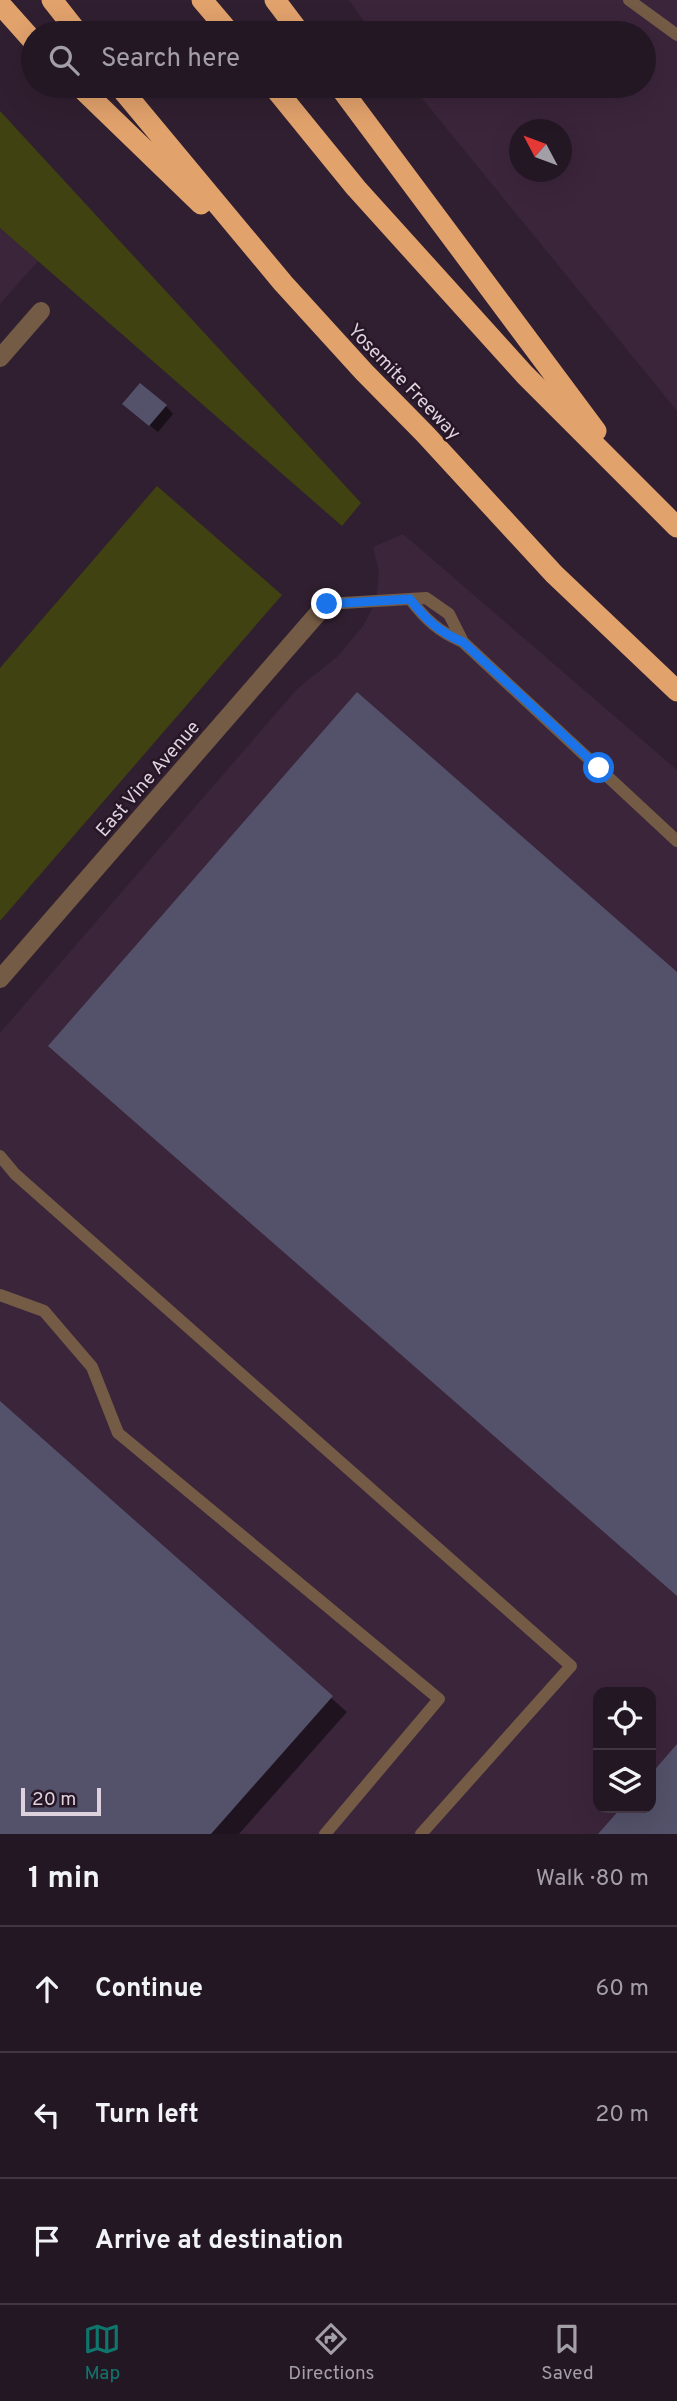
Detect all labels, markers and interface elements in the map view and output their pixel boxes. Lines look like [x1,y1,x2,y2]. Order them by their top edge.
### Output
search box [21,21,656,98]
icon: search [45,41,83,79]
text: Search here [101,43,240,76]
north arrow [509,119,572,182]
street label: Yosemite Freeway [342,319,465,446]
route end [311,588,342,619]
street label: East Vine Avenue [91,716,206,842]
route start [583,752,614,783]
map controls [593,1687,656,1813]
button: locate [593,1687,656,1750]
button: layers [593,1750,656,1813]
scale bar [21,1785,102,1817]
text: 20 m [32,1788,76,1812]
text: 1 min [28,1861,100,1898]
text: Walk · 80 m [536,1865,649,1894]
icon: ahead [28,1970,66,2008]
text: Continue [95,1973,203,2006]
text: 60 m [596,1975,649,2004]
icon: left [28,2096,66,2134]
text: Turn left [95,2099,199,2132]
text: 20 m [595,2101,649,2130]
icon: arrive [28,2222,66,2260]
text: Arrive at destination [95,2225,343,2258]
tab: Map [83,2320,121,2386]
tab: Directions [288,2320,375,2386]
tab: Saved [541,2320,594,2386]

